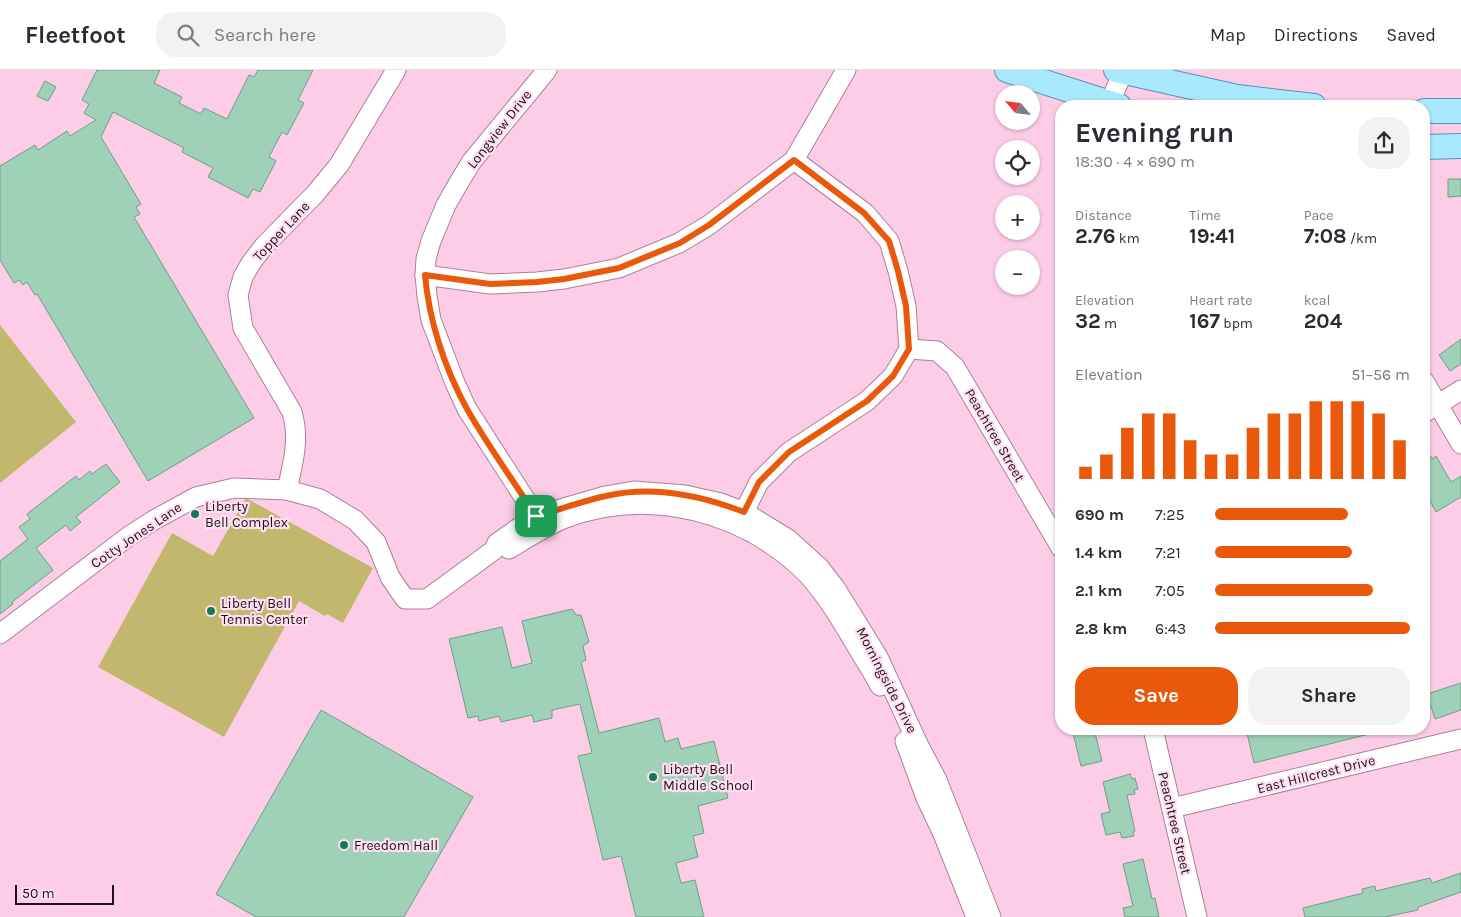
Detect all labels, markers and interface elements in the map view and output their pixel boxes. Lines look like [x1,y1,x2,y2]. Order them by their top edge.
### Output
search box [156,12,506,57]
text: Fleetfoot [25,21,126,49]
icon: search [174,21,202,49]
text: Search here [214,24,316,46]
text: Map [1210,24,1246,46]
text: Directions [1274,24,1358,46]
text: Saved [1386,24,1436,46]
north arrow [995,85,1040,130]
map controls [995,85,1040,295]
street label: Longview Drive [463,87,535,172]
text: Evening run [1075,116,1234,149]
button: share [1358,117,1410,169]
button: locate [995,140,1040,185]
text: 18:30 · 4 × 690 m [1075,152,1195,171]
button: + [995,195,1040,240]
street label: Topper Lane [249,198,313,265]
text: Distance [1075,207,1132,224]
text: Time [1189,207,1221,224]
text: Pace [1304,207,1334,224]
text: 2.76 [1075,224,1115,248]
text: 19:41 [1189,224,1235,248]
text: 7:08 [1304,224,1347,248]
text: km [1115,230,1140,247]
text: /km [1347,230,1377,247]
button: − [995,250,1040,295]
text: Elevation [1075,292,1134,309]
text: Heart rate [1189,292,1252,309]
text: kcal [1304,292,1330,309]
text: 32 [1075,309,1101,333]
text: 167 [1189,309,1220,333]
text: 204 [1304,309,1342,333]
text: m [1101,315,1117,332]
text: bpm [1220,315,1253,332]
text: Elevation [1075,365,1143,384]
text: 51–56 m [1351,365,1410,384]
street label: Peachtree Street [961,386,1028,485]
pin [515,495,557,537]
place label: Liberty Bell Complex [205,498,288,531]
street label: Cotty Jones Lane [88,499,185,572]
icon: arrive [522,502,550,530]
text: 690 m [1075,505,1124,524]
text: 7:25 [1155,505,1185,524]
marker: Liberty Bell Complex [189,508,201,520]
text: 1.4 km [1075,543,1122,562]
text: 7:21 [1155,543,1181,562]
text: 2.1 km [1075,581,1123,600]
text: 7:05 [1155,581,1185,600]
place label: Liberty Bell Tennis Center [221,595,309,628]
marker: Liberty Bell Tennis Center [205,605,217,617]
text: 2.8 km [1075,619,1127,638]
text: 6:43 [1155,619,1186,638]
street label: Morningside Drive [853,624,921,736]
button: Save [1075,667,1238,725]
button: Share [1248,667,1410,725]
street label: East Hillcrest Drive [1255,752,1377,797]
place label: Liberty Bell Middle School [663,761,753,794]
street label: Peachtree Street [1154,770,1195,876]
marker: Liberty Bell Middle School [647,771,659,783]
place label: Freedom Hall [354,837,438,854]
marker: Freedom Hall [338,839,350,851]
scale bar [15,882,114,905]
text: 50 m [22,885,55,902]

